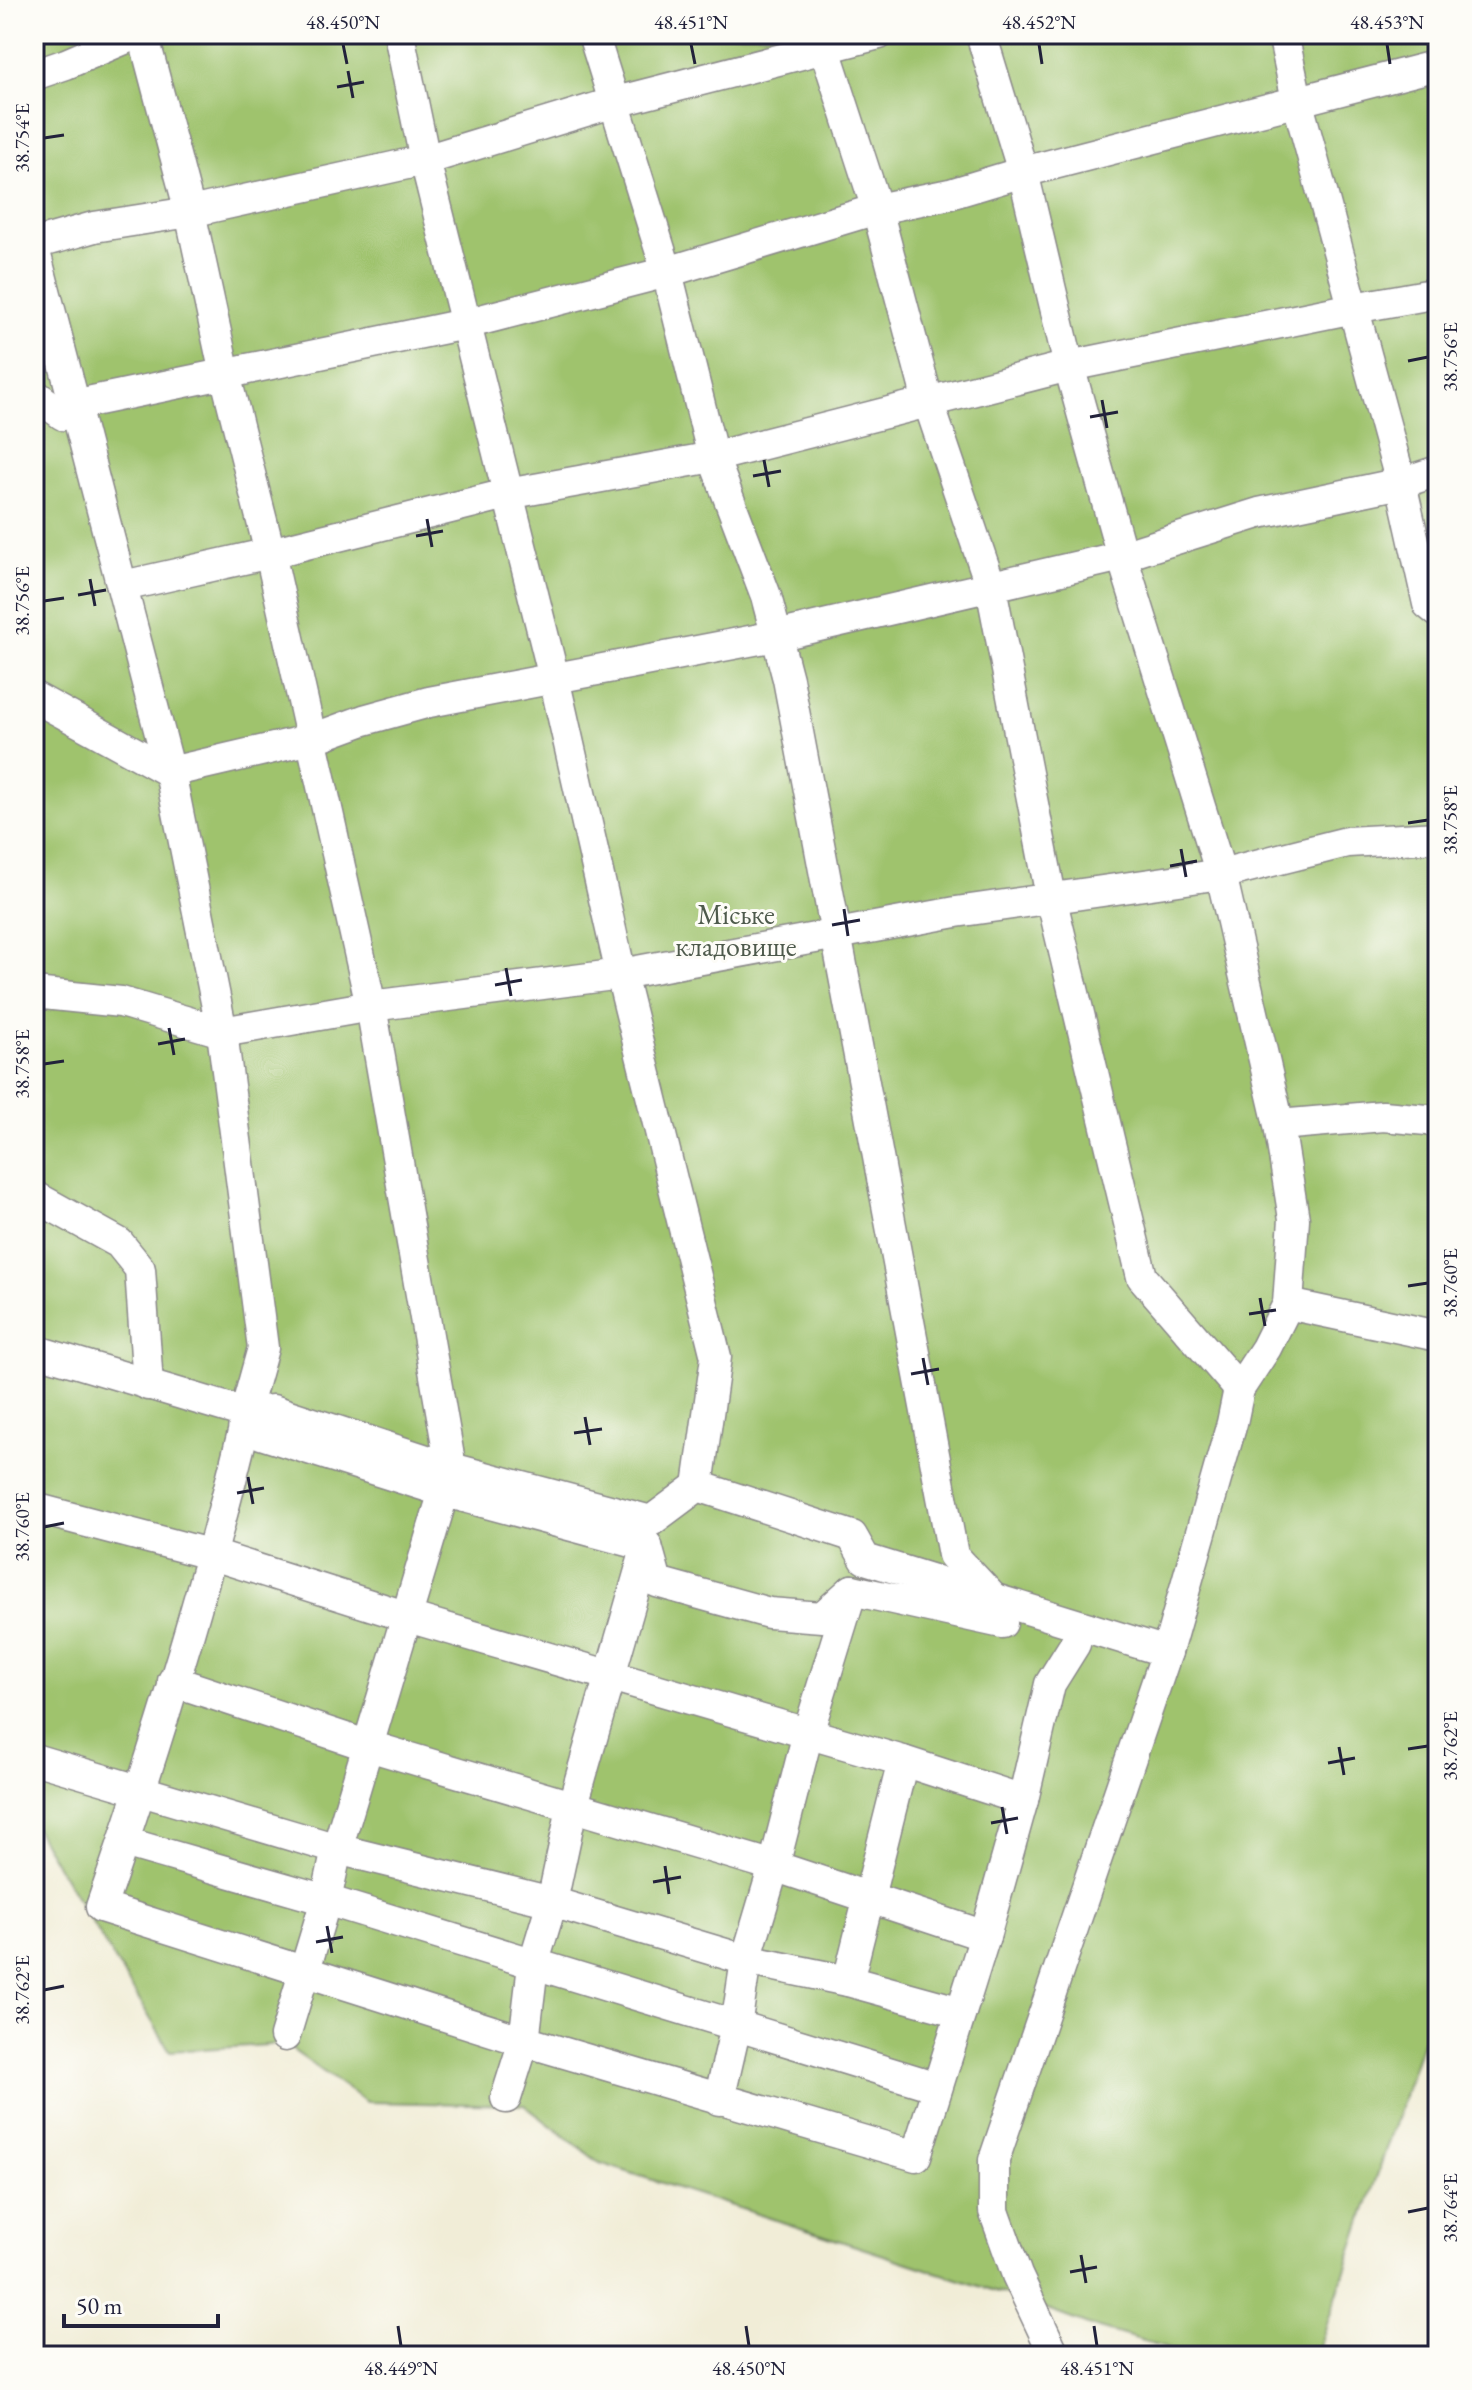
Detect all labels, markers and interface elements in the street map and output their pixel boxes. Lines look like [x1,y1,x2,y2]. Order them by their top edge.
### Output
text: 48.450°N [306,9,380,35]
text: 48.451°N [654,9,728,35]
text: 48.452°N [1002,9,1076,35]
text: 48.453°N [1350,9,1424,35]
text: 38.754°E [9,103,35,173]
text: 38.756°E [1437,322,1463,392]
text: 38.756°E [9,566,35,636]
text: 38.758°E [1437,785,1463,855]
park label: Міське кладовище [675,896,797,964]
text: 38.758°E [9,1029,35,1099]
text: 38.760°E [1437,1248,1463,1318]
text: 38.760°E [9,1492,35,1562]
text: 38.762°E [1437,1711,1463,1781]
text: 38.762°E [9,1955,35,2025]
text: 38.764°E [1437,2173,1463,2243]
scale bar [64,2278,218,2328]
text: 50 m [76,2290,123,2321]
text: 48.449°N [364,2355,438,2381]
text: 48.450°N [712,2355,786,2381]
text: 48.451°N [1060,2355,1134,2381]

